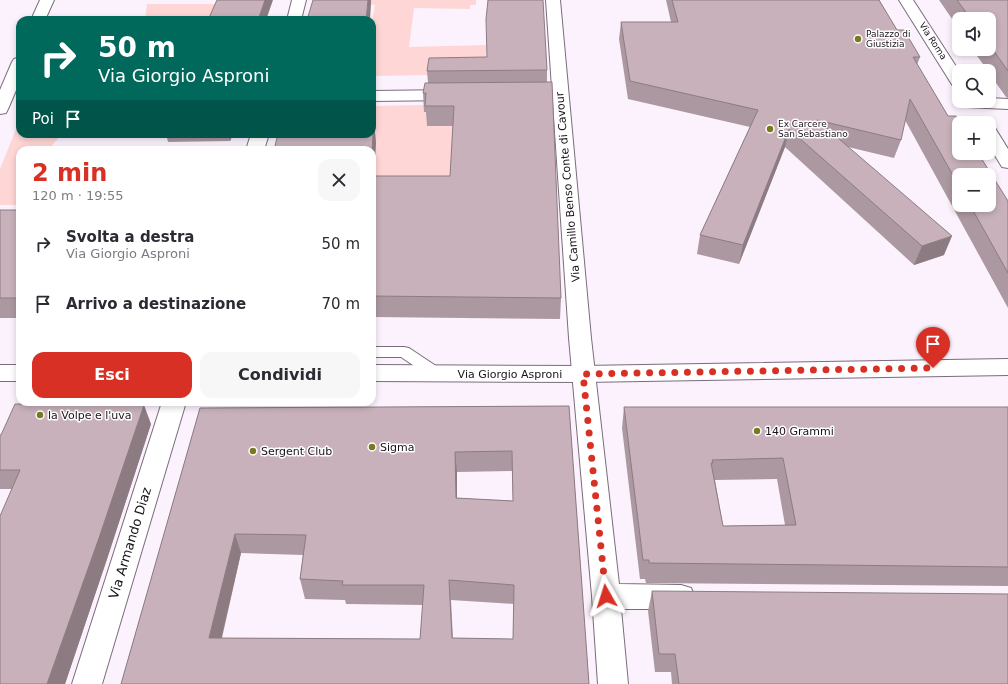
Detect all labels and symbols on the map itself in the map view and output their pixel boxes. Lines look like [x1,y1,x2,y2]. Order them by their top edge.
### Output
street label: Via Roma [917,20,949,62]
place label: Palazzo di Giustizia [866,29,911,49]
marker: Palazzo di Giustizia [853,34,863,44]
street label: Via Camillo Benso Conte di Cavour [553,91,583,283]
place label: Ex Carcere San Sebastiano [778,119,848,139]
marker: Ex Carcere San Sebastiano [765,124,775,134]
pin [916,327,950,368]
street label: Via Giorgio Asproni [458,368,562,381]
place label: la Volpe e l'uva [48,409,132,422]
marker: la Volpe e l'uva [35,410,45,420]
place label: 140 Grammi [765,425,834,438]
marker: 140 Grammi [752,426,762,436]
place label: Sigma [380,441,414,454]
marker: Sigma [367,442,377,452]
place label: Sergent Club [261,445,332,458]
marker: Sergent Club [248,446,258,456]
street label: Via Armando Diaz [106,485,154,601]
position arrow [585,575,627,617]

